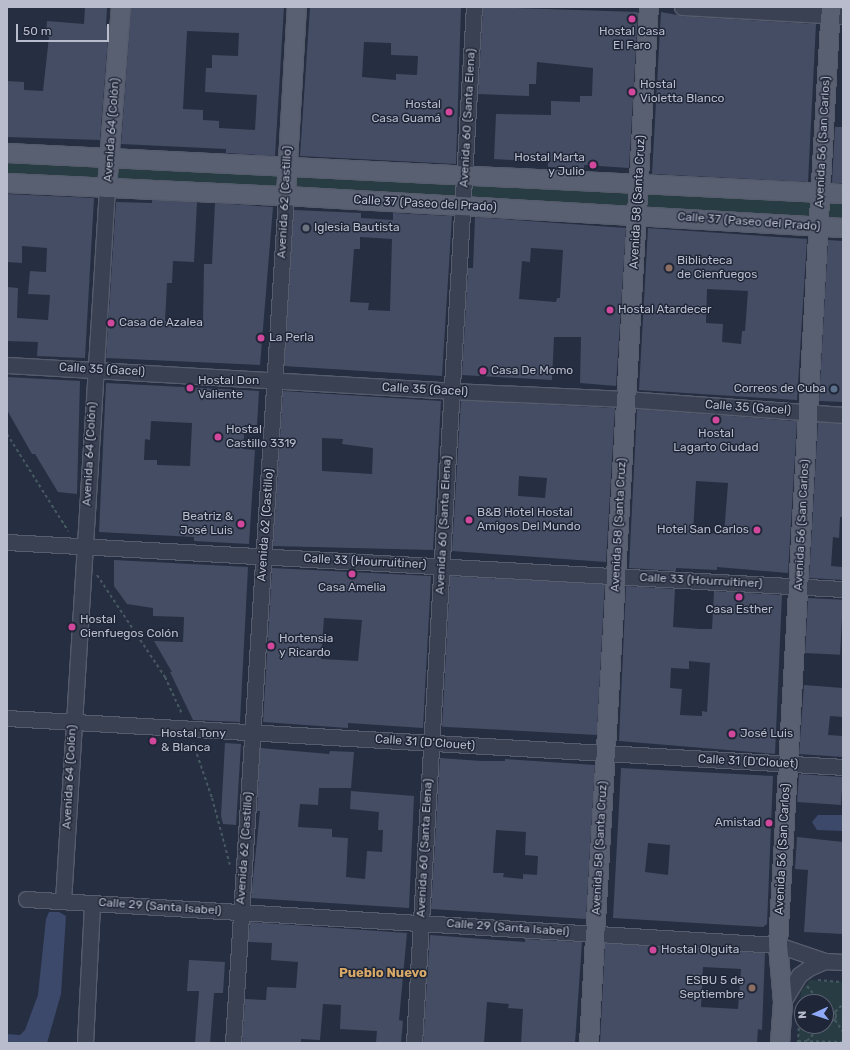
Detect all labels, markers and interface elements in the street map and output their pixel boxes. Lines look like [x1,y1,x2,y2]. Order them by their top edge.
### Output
marker: Hostal Casa El Faro [627,14,637,24]
scale bar [18,16,111,42]
text: 50 m [23,24,51,38]
place label: Hostal Casa El Faro [599,25,665,53]
street label: Avenida 60 (Santa Elena) [457,48,479,188]
street label: Avenida 56 (San Carlos) [812,76,834,208]
street label: Avenida 64 (Colón) [101,77,123,183]
place label: Hostal Violetta Blanco [640,78,724,106]
marker: Hostal Violetta Blanco [627,87,637,97]
place label: Hostal Casa Guamá [371,98,441,126]
marker: Hostal Casa Guamá [444,107,454,117]
street label: Avenida 58 (Santa Cruz) [627,135,649,269]
street label: Avenida 62 (Castillo) [275,145,295,259]
place label: Hostal Marta y Julio [514,151,585,179]
marker: Hostal Marta y Julio [588,160,598,170]
street label: Calle 37 (Paseo del Prado) [353,193,497,215]
street label: Calle 37 (Paseo del Prado) [677,210,821,234]
place label: Iglesia Bautista [314,221,400,235]
marker: Iglesia Bautista [301,223,311,233]
place label: Biblioteca de Cienfuegos [677,254,757,282]
marker: Biblioteca de Cienfuegos [664,263,674,273]
place label: Hostal Atardecer [618,303,712,317]
marker: Hostal Atardecer [605,305,615,315]
place label: Casa de Azalea [119,316,203,330]
marker: Casa de Azalea [106,318,116,328]
place label: La Perla [269,331,314,345]
marker: La Perla [256,333,266,343]
street label: Calle 35 (Gacel) [59,361,145,379]
place label: Casa De Momo [491,364,573,378]
marker: Casa De Momo [478,366,488,376]
place label: Hostal Don Valiente [198,374,259,402]
street label: Calle 35 (Gacel) [382,381,468,399]
place label: Correos de Cuba [734,382,826,396]
marker: Hostal Don Valiente [185,383,195,393]
marker: Correos de Cuba [829,384,839,394]
street label: Calle 35 (Gacel) [704,398,792,418]
street label: Avenida 64 (Colón) [80,401,100,507]
marker: Hostal Lagarto Ciudad [711,415,721,425]
place label: Hostal Castillo 3319 [226,423,296,451]
place label: Hostal Lagarto Ciudad [673,427,759,455]
marker: Hostal Castillo 3319 [213,432,223,442]
street label: Avenida 60 (Santa Elena) [433,455,455,595]
street label: Avenida 58 (Santa Cruz) [608,458,630,592]
street label: Avenida 56 (San Carlos) [791,459,813,591]
street label: Avenida 62 (Castillo) [255,468,277,582]
place label: B&B Hotel Hostal Amigos Del Mundo [477,506,581,534]
place label: Beatriz & José Luis [180,510,233,538]
marker: B&B Hotel Hostal Amigos Del Mundo [464,515,474,525]
marker: Beatriz & José Luis [236,519,246,529]
place label: Hotel San Carlos [657,523,749,537]
marker: Hotel San Carlos [752,525,762,535]
street label: Calle 33 (Hourruitiner) [303,552,427,572]
marker: Casa Amelia [347,569,357,579]
street label: Calle 33 (Hourruitiner) [639,571,763,591]
place label: Casa Amelia [318,581,386,595]
marker: Casa Esther [734,592,744,602]
place label: Casa Esther [706,603,772,617]
place label: Hostal Cienfuegos Colón [80,613,178,641]
marker: Hostal Cienfuegos Colón [67,622,77,632]
place label: Hortensia y Ricardo [279,632,333,660]
marker: Hortensia y Ricardo [266,641,276,651]
street label: Avenida 64 (Colón) [60,724,80,830]
place label: Hostal Tony & Blanca [161,727,226,755]
place label: José Luis [740,727,793,741]
marker: José Luis [727,729,737,739]
street label: Calle 31 (D'Clouet) [374,732,476,754]
marker: Hostal Tony & Blanca [148,736,158,746]
street label: Calle 31 (D'Clouet) [697,752,799,772]
street label: Avenida 60 (Santa Elena) [414,778,436,918]
street label: Avenida 58 (Santa Cruz) [589,781,611,915]
street label: Avenida 56 (San Carlos) [772,783,794,915]
street label: Avenida 62 (Castillo) [234,791,256,905]
place label: Amistad [715,816,761,830]
marker: Amistad [764,818,774,828]
street label: Calle 29 (Santa Isabel) [98,896,222,918]
street label: Calle 29 (Santa Isabel) [446,917,570,939]
place label: Hostal Olguita [661,943,739,957]
marker: Hostal Olguita [648,945,658,955]
district label: Pueblo Nuevo [339,965,427,981]
place label: ESBU 5 de Septiembre [679,974,744,1002]
marker: ESBU 5 de Septiembre [747,983,757,993]
north arrow [794,994,834,1034]
text: N [796,1010,809,1019]

